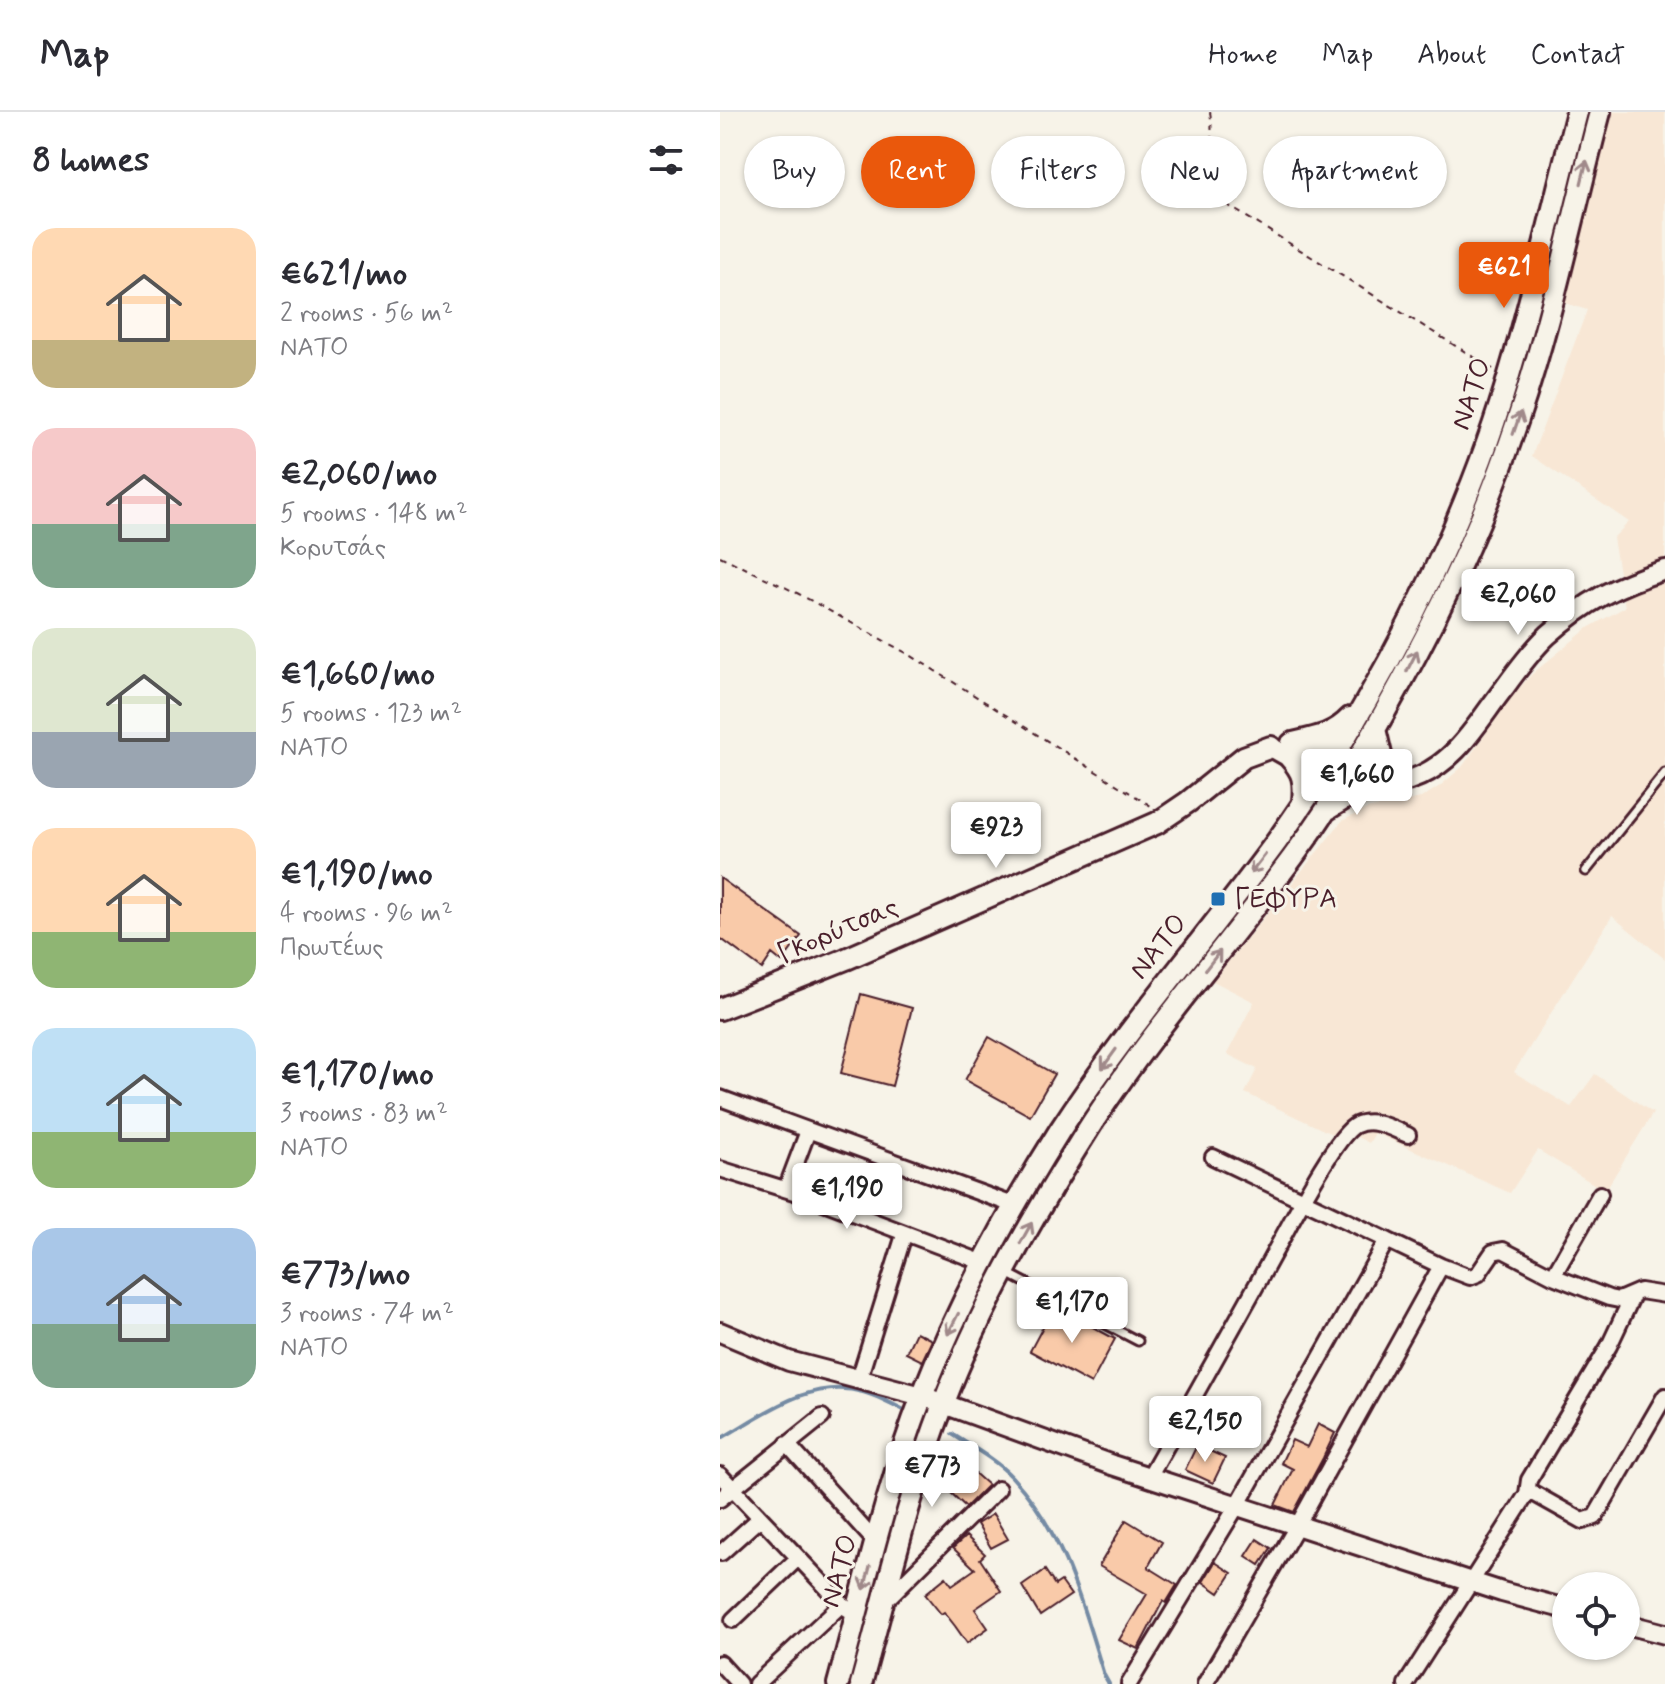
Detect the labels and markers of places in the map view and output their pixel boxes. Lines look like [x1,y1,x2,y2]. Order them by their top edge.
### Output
pin: €621 [1457,242,1551,310]
pin: €2,060 [1453,569,1583,637]
pin: €1,660 [1292,749,1422,817]
pin: €923 [949,802,1043,870]
place label: ΓΕΦΥΡΑ [1234,881,1337,918]
marker: ΓΕΦΥΡΑ [1209,890,1227,908]
pin: €1,190 [782,1163,912,1231]
pin: €1,170 [1007,1277,1137,1345]
pin: €2,150 [1140,1396,1270,1464]
pin: €773 [885,1441,979,1509]

